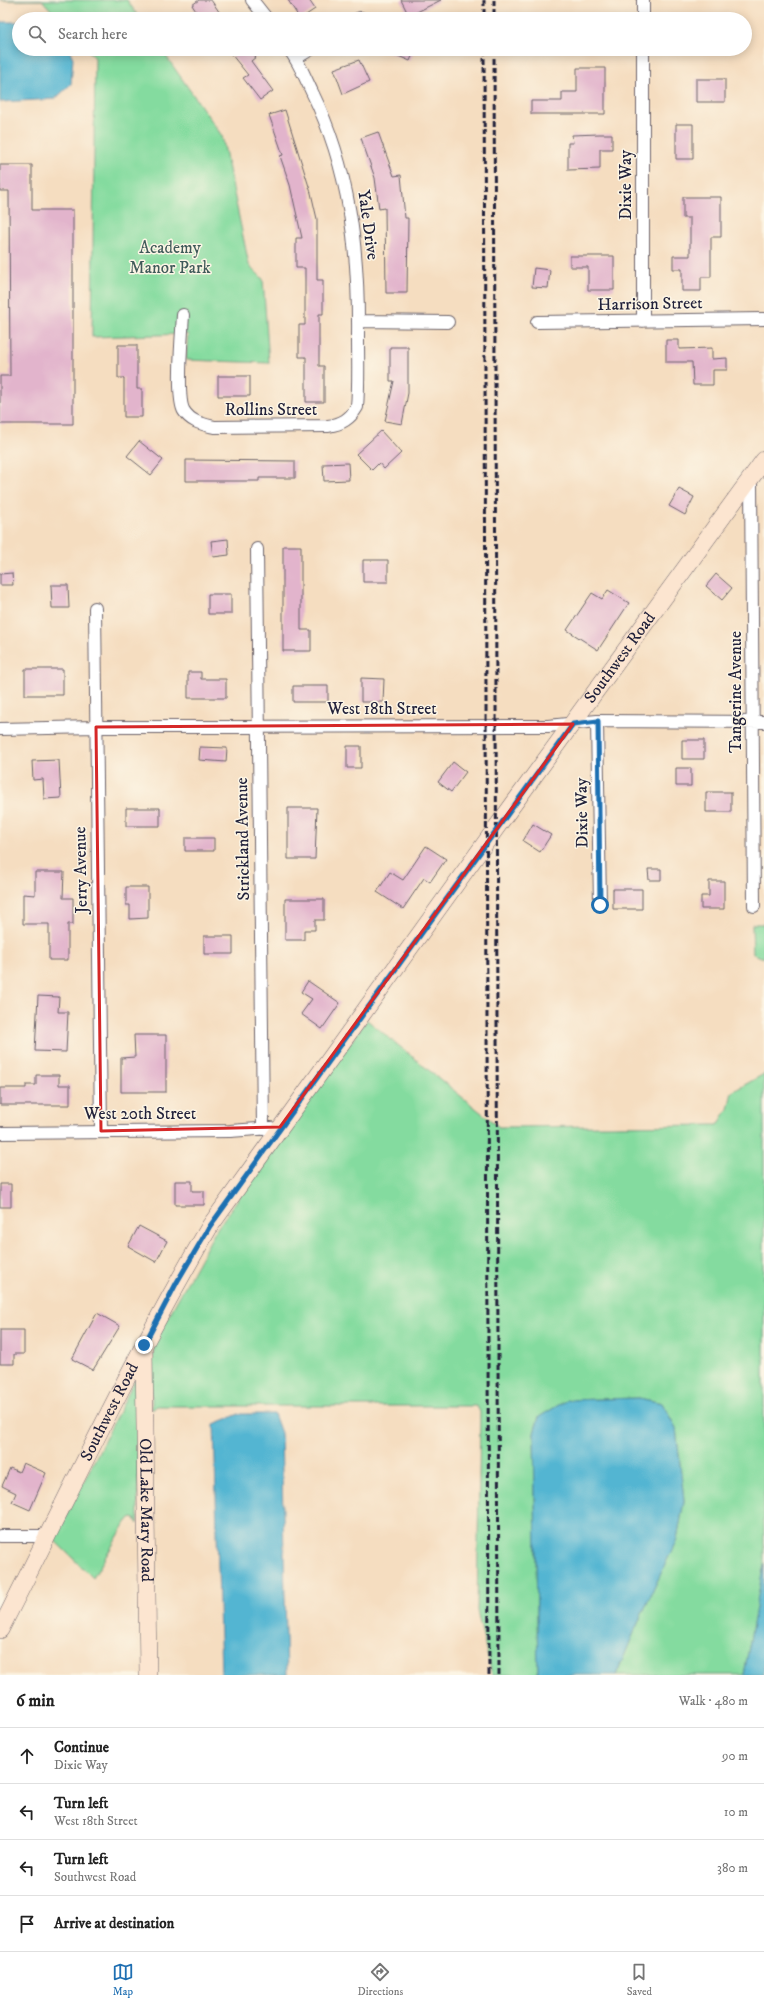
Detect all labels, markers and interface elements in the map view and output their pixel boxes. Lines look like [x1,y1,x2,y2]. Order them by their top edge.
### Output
search box [12,12,752,56]
icon: search [26,23,48,45]
text: Search here [58,25,127,44]
street label: Dixie Way [615,149,637,220]
street label: Yale Drive [352,189,384,261]
park label: Academy Manor Park [129,237,211,279]
street label: Harrison Street [597,292,703,316]
street label: Rollins Street [225,399,318,421]
street label: Southwest Road [579,607,661,708]
street label: Tangerine Avenue [725,631,747,753]
street label: West 18th Street [326,698,437,720]
street label: Strickland Avenue [231,777,255,901]
street label: Dixie Way [570,777,594,848]
street label: Jerry Avenue [69,826,93,916]
route start [591,896,609,914]
street label: West 20th Street [83,1103,197,1125]
route end [135,1336,153,1354]
street label: Southwest Road [75,1359,144,1465]
street label: Old Lake Mary Road [134,1438,158,1582]
text: 6 min [16,1690,55,1712]
text: Walk · 480 m [679,1693,748,1709]
text: Continue [54,1738,109,1757]
icon: ahead [16,1745,38,1767]
text: 90 m [722,1748,748,1764]
text: Dixie Way [54,1757,108,1773]
text: Turn left [54,1794,108,1813]
icon: left [16,1801,38,1823]
text: 10 m [724,1804,748,1820]
text: West 18th Street [54,1813,138,1829]
text: Turn left [54,1850,108,1869]
icon: left [16,1857,38,1879]
text: 380 m [717,1860,748,1876]
text: Southwest Road [54,1869,136,1885]
icon: arrive [16,1913,38,1935]
text: Arrive at destination [54,1914,174,1933]
tab: Map [112,1961,134,1999]
tab: Directions [358,1961,403,1999]
tab: Saved [627,1961,652,1999]

